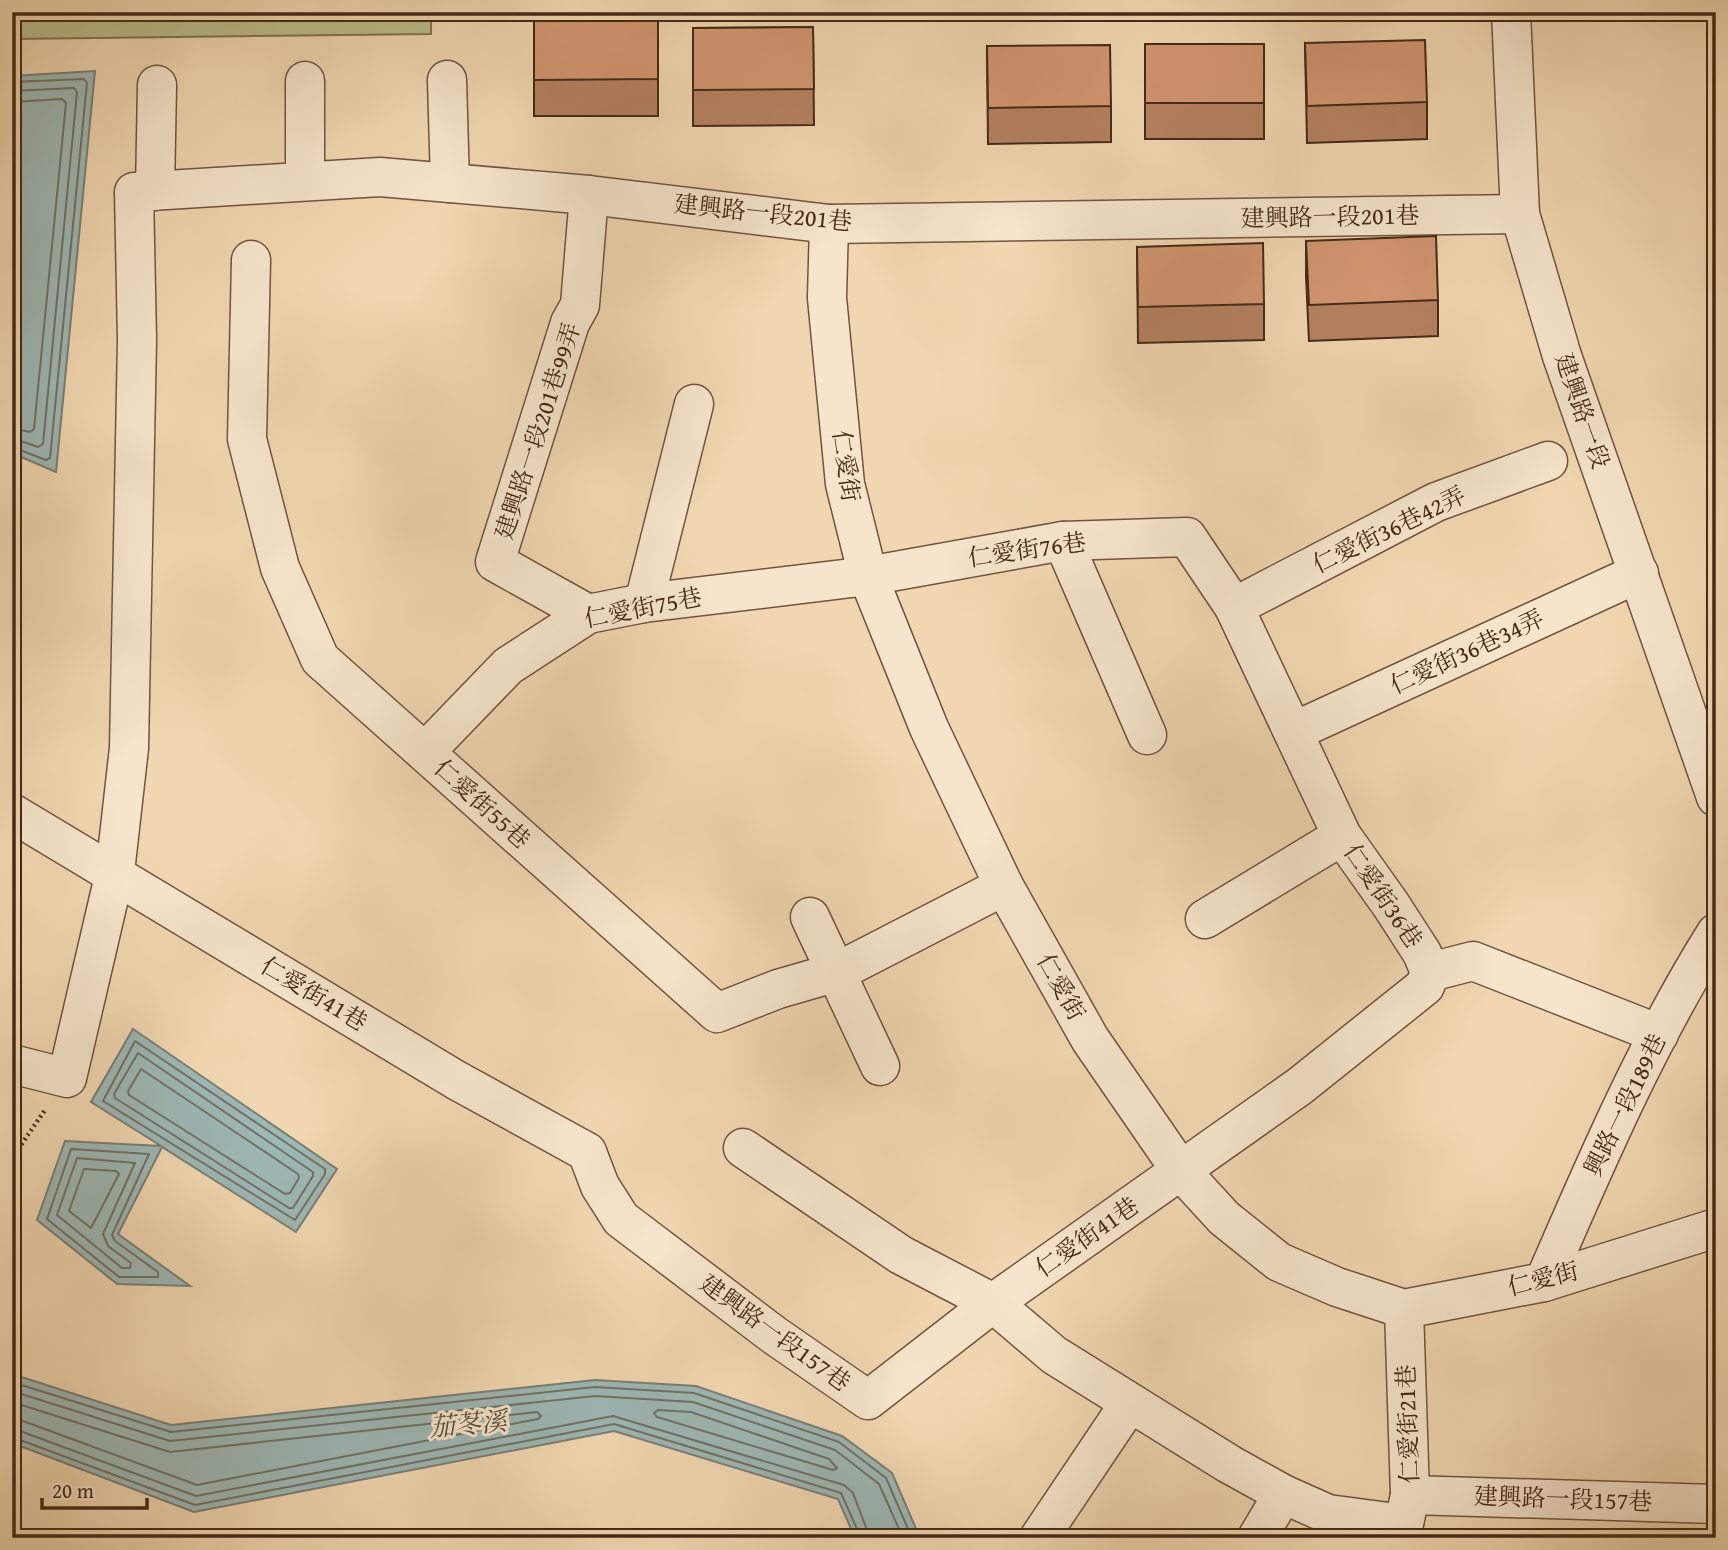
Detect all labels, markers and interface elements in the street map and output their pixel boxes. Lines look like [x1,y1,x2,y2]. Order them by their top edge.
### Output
street label: 建興路一段201巷 [672,186,854,239]
street label: 建興路一段201巷 [1240,197,1420,236]
street label: 建興路一段201巷99弄 [486,318,589,544]
street label: 建興路一段 [1546,348,1619,473]
street label: 仁愛街 [824,428,869,504]
street label: 仁愛街36巷42弄 [1306,477,1471,582]
street label: 仁愛街76巷 [966,524,1088,575]
street label: 仁愛街75巷 [581,579,705,636]
street label: 仁愛街36巷34弄 [1384,601,1550,703]
street label: 仁愛街55巷 [426,751,538,856]
street label: 仁愛街36巷 [1336,837,1431,955]
street label: 仁愛街 [1029,947,1094,1027]
street label: 仁愛街41巷 [254,948,374,1039]
street label: 興路一段189巷 [1575,1028,1674,1182]
street label: 仁愛街41巷 [1028,1188,1146,1285]
street label: 仁愛街 [1504,1253,1582,1304]
street label: 建興路一段157巷 [693,1266,858,1399]
street label: 仁愛街21巷 [1388,1364,1427,1484]
water label: 茄苳溪 [427,1400,511,1446]
scale bar [42,1466,147,1510]
text: 20 m [52,1475,94,1506]
street label: 建興路一段157巷 [1473,1478,1653,1519]

